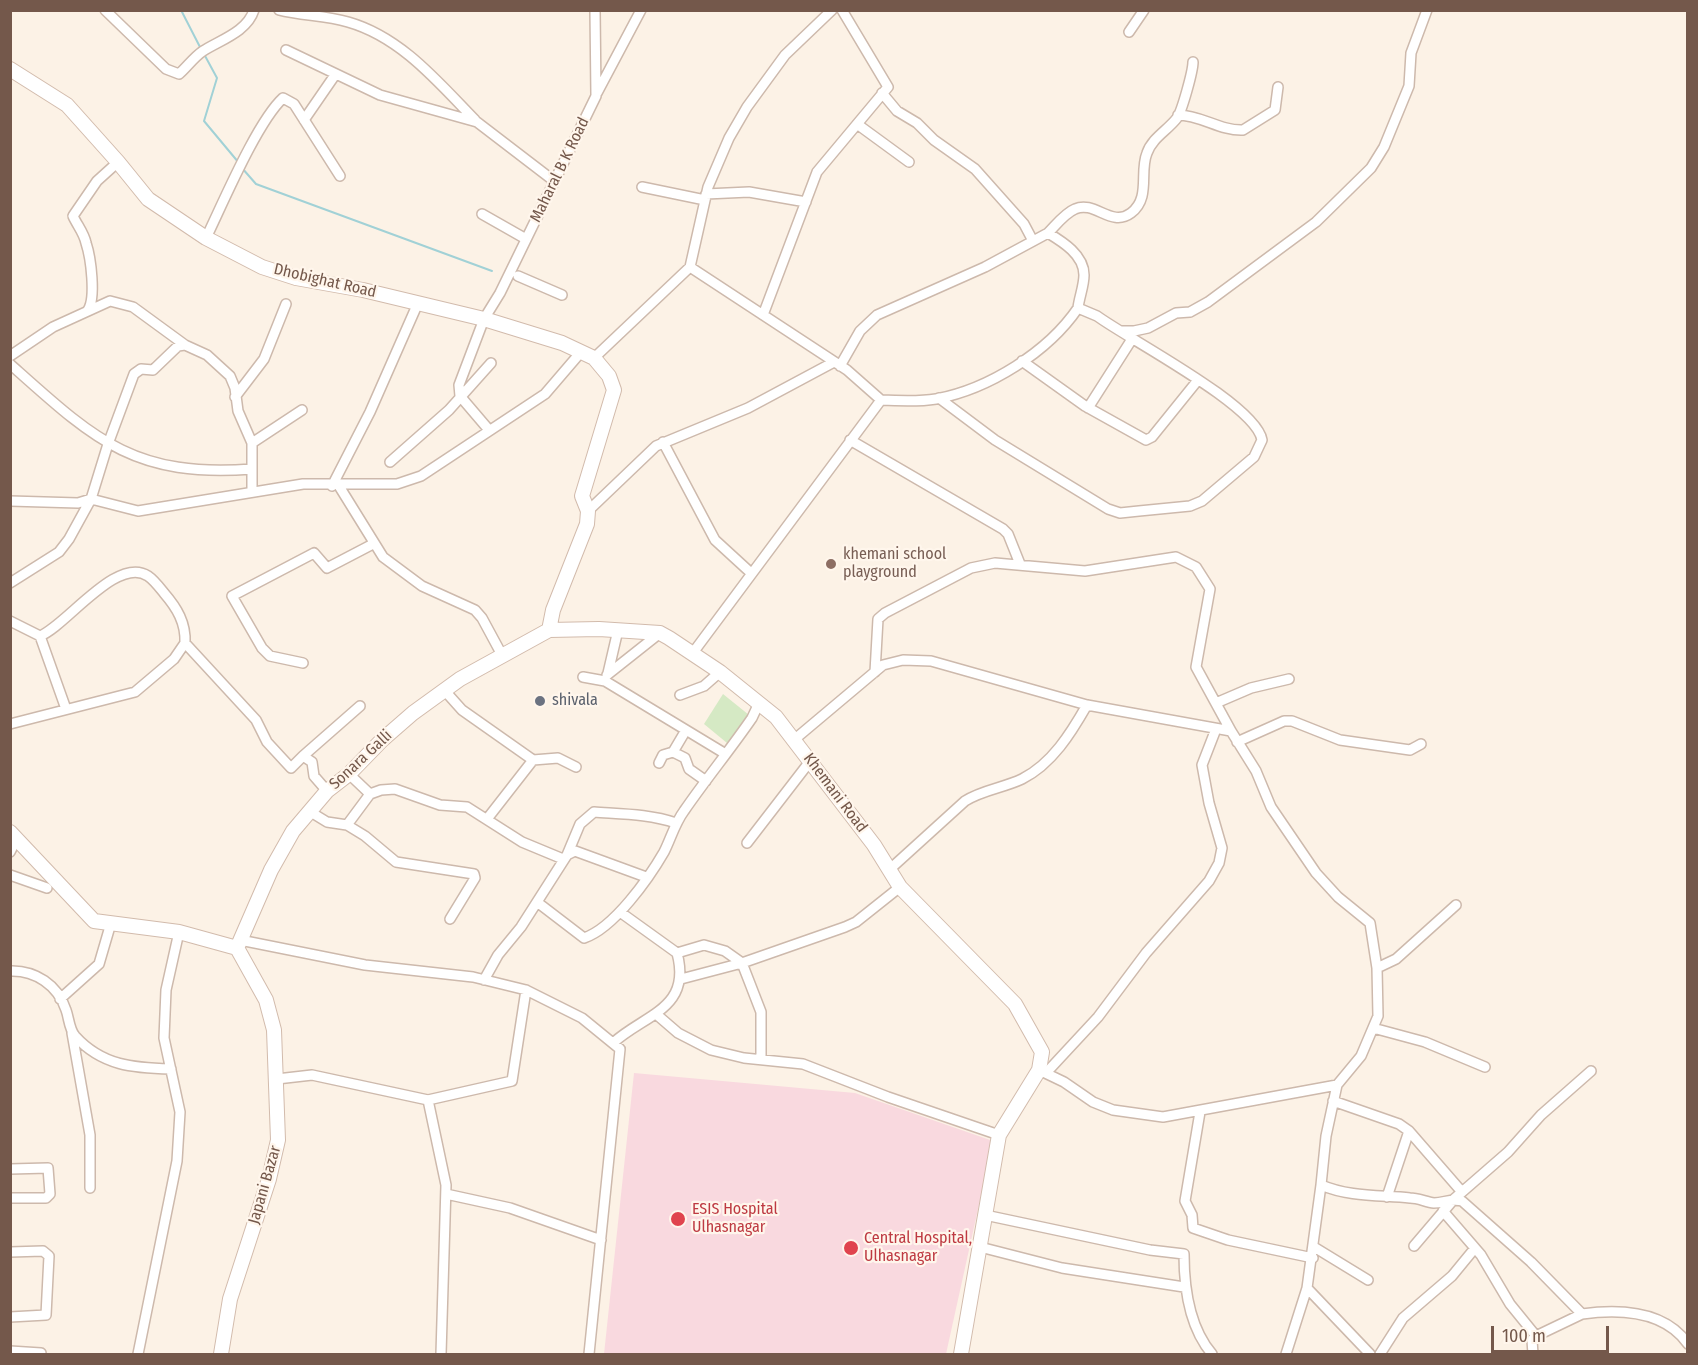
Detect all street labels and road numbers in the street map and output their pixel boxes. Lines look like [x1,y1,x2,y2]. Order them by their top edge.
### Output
street label: Maharal B K Road [526,114,594,226]
street label: Dhobighat Road [272,260,378,302]
street label: Sonara Galli [326,726,396,794]
street label: Khemani Road [799,750,871,836]
street label: Japani Bazar [245,1144,285,1226]

